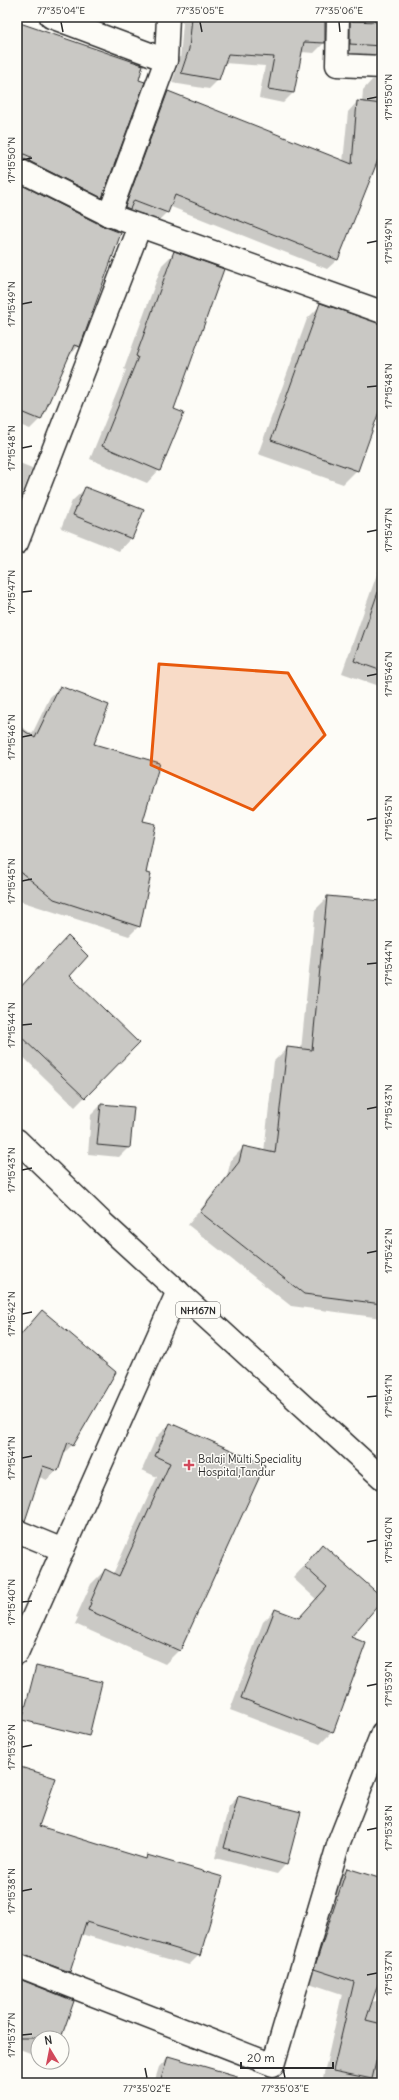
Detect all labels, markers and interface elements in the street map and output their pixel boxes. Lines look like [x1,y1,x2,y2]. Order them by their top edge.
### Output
text: 77°35'04"E [37,4,85,17]
text: 77°35'05"E [176,4,224,17]
text: 77°35'06"E [315,4,363,17]
text: 17°15'50"N [382,74,395,120]
text: 17°15'50"N [5,137,18,183]
text: 17°15'49"N [382,218,395,264]
text: 17°15'49"N [5,281,18,327]
text: 17°15'48"N [382,363,395,409]
text: 17°15'48"N [5,425,18,471]
text: 17°15'47"N [382,508,395,552]
text: 17°15'47"N [5,570,18,614]
text: 17°15'46"N [382,651,395,697]
text: 17°15'46"N [5,714,18,760]
text: 17°15'45"N [382,795,395,841]
text: 17°15'45"N [5,858,18,904]
text: 17°15'44"N [382,940,395,986]
text: 17°15'44"N [5,1002,18,1048]
text: 17°15'43"N [382,1084,395,1130]
text: 17°15'43"N [5,1147,18,1193]
text: 17°15'42"N [382,1228,395,1274]
text: 17°15'42"N [5,1291,18,1337]
road number: NH167N [176,1302,220,1318]
text: 17°15'41"N [382,1374,395,1418]
text: 17°15'41"N [5,1436,18,1480]
place label: Balaji Multi Speciality Hospital,Tandur [198,1452,302,1479]
marker: Balaji Multi Speciality Hospital,Tandur [183,1459,195,1471]
text: 17°15'40"N [382,1517,395,1563]
text: 17°15'40"N [5,1579,18,1625]
text: 17°15'39"N [382,1661,395,1707]
text: 17°15'39"N [5,1724,18,1770]
text: 17°15'38"N [382,1805,395,1851]
text: 17°15'38"N [5,1868,18,1914]
text: 17°15'37"N [382,1951,395,1995]
text: 17°15'37"N [5,2013,18,2057]
north arrow [30,2030,70,2070]
text: N [43,2033,53,2048]
scale bar [241,2044,333,2070]
text: 20 m [247,2050,275,2065]
text: 77°35'02"E [123,2082,171,2095]
text: 77°35'03"E [261,2082,309,2095]

